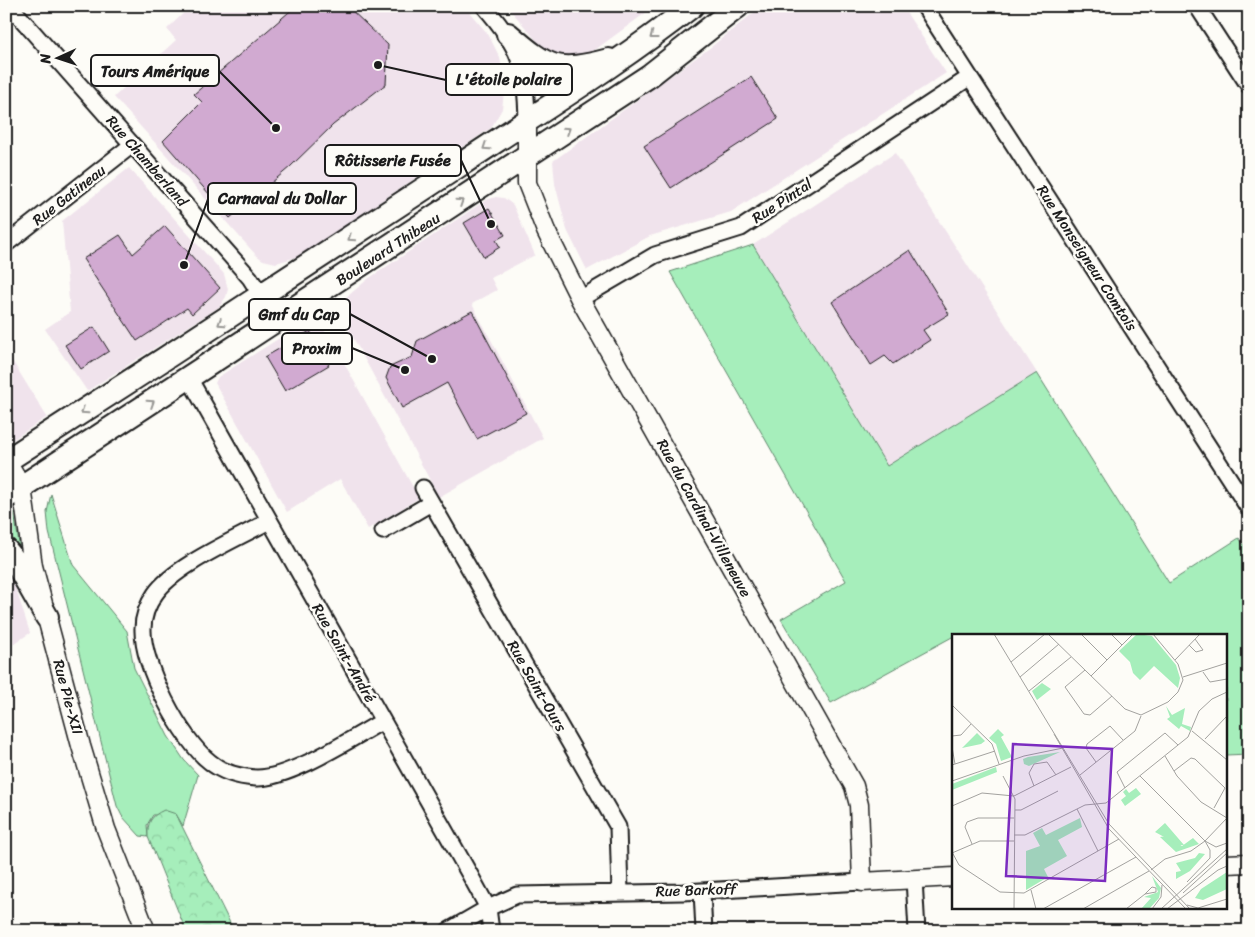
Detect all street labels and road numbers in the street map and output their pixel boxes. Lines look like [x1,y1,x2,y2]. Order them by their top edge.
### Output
street label: Rue Chamberland [100,109,195,214]
street label: Rue Gatineau [26,158,112,232]
street label: Rue Pintal [746,171,818,230]
street label: Rue Monseigneur Comtois [1030,179,1144,337]
street label: Boulevard Thibeau [330,205,446,293]
street label: Rue du Cardinal-Villeneuve [650,434,759,602]
street label: Rue Saint-André [305,598,383,708]
street label: Rue Saint-Ours [500,635,574,737]
street label: Rue Pie-XII [45,657,91,738]
street label: Rue Barkoff [655,876,740,904]

